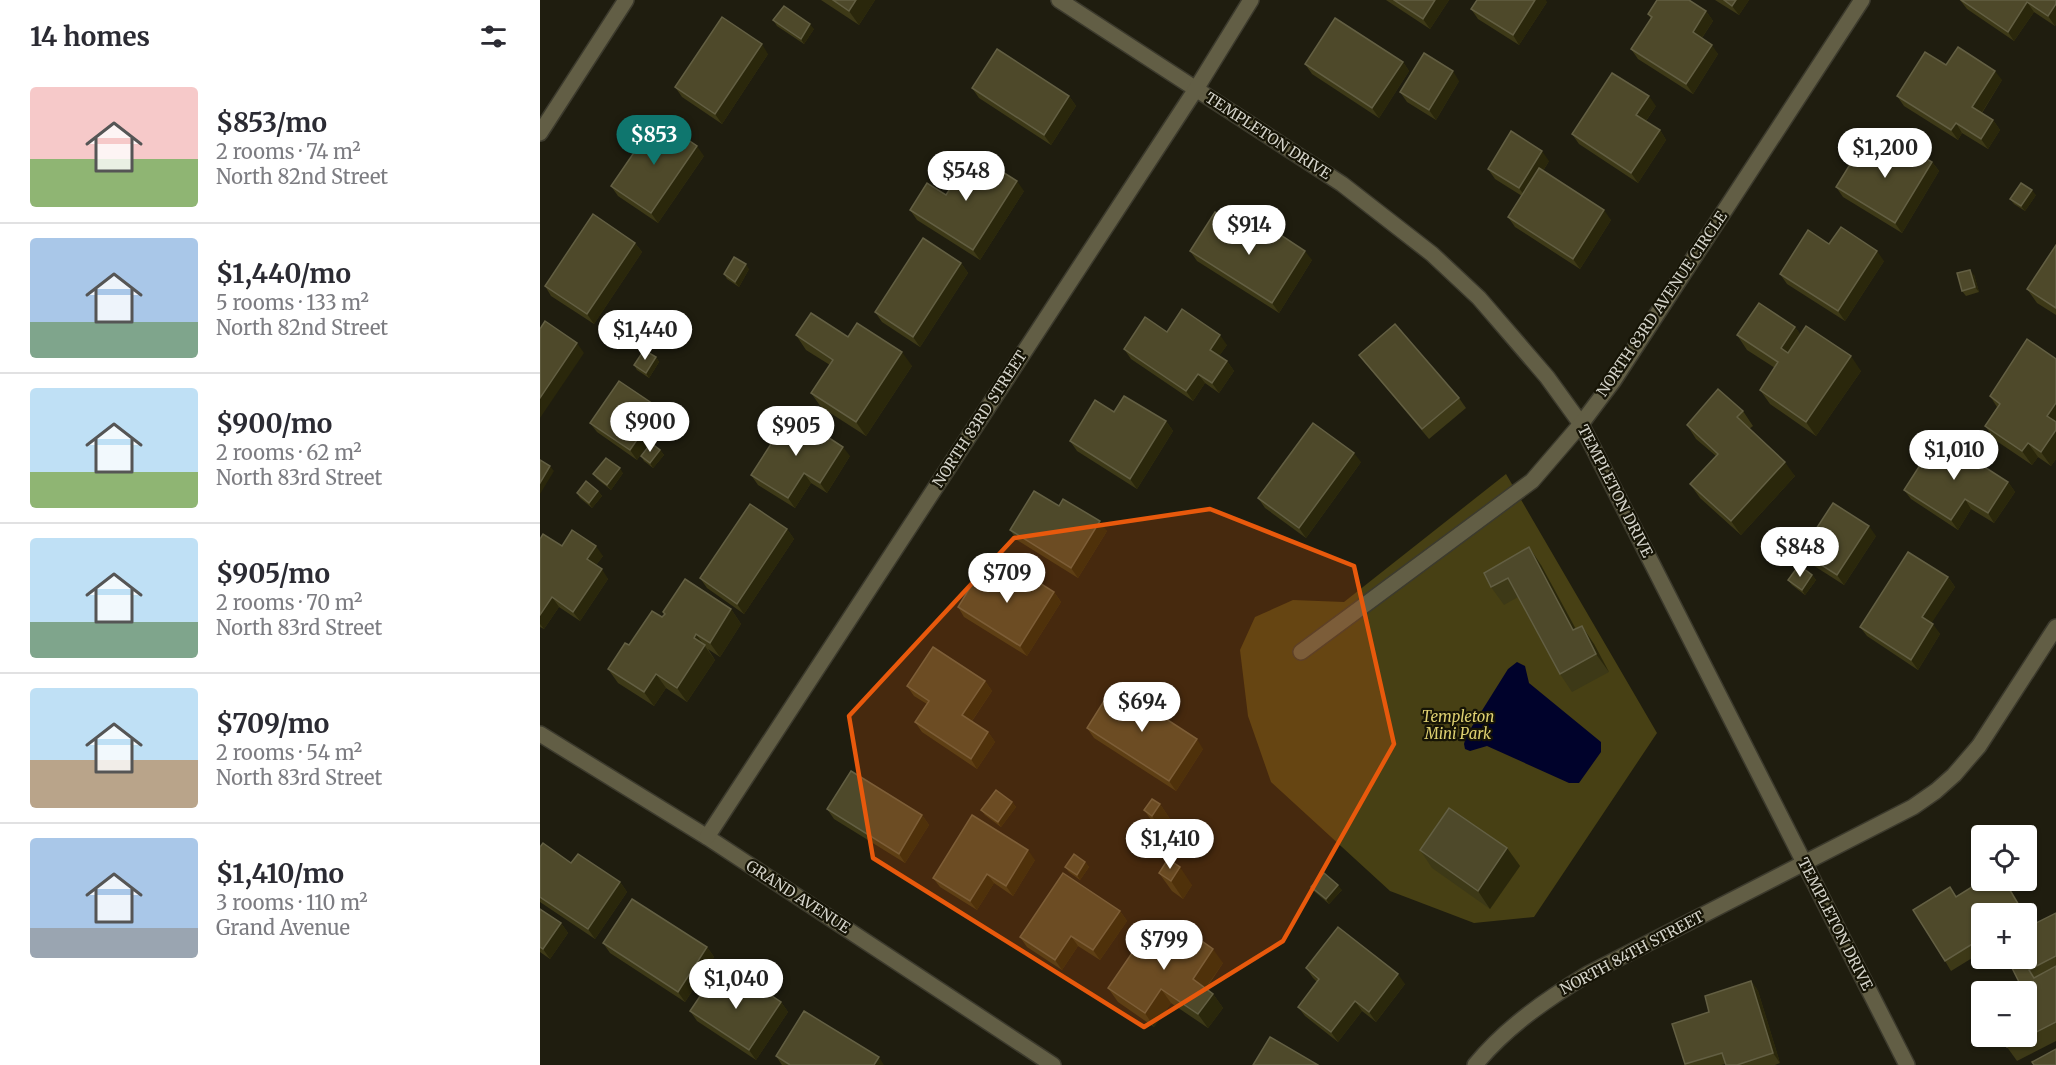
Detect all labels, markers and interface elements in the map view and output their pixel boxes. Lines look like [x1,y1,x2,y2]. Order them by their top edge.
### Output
text: 14 homes [30,20,150,53]
icon: filters [477,20,510,53]
street label: TEMPLETON DRIVE [1202,88,1335,184]
text: $853/mo [216,106,327,139]
icon: home [78,111,150,183]
pin: $853 [618,115,690,166]
text: $853 [630,122,678,147]
pin: $1,200 [1836,128,1934,179]
text: $1,200 [1852,135,1918,160]
text: 2 rooms · 74 m² [216,139,361,164]
pin: $548 [930,151,1002,202]
text: $548 [942,158,990,183]
text: North 82nd Street [216,164,388,189]
pin: $914 [1213,205,1285,256]
street label: NORTH 83RD AVENUE CIRCLE [1592,207,1731,400]
text: $914 [1226,212,1272,237]
text: $1,440/mo [216,257,351,290]
icon: home [78,262,150,334]
text: 5 rooms · 133 m² [216,290,369,315]
pin: $1,440 [596,310,694,361]
text: North 82nd Street [216,315,388,340]
text: $1,440 [612,317,678,342]
street label: NORTH 83RD STREET [928,346,1031,491]
pin: $900 [614,402,686,453]
pin: $905 [760,406,832,457]
text: $900/mo [216,407,332,440]
text: $900 [624,409,676,434]
icon: home [78,412,150,484]
text: $905 [771,413,821,438]
street label: TEMPLETON DRIVE [1574,421,1657,561]
pin: $1,010 [1905,430,2003,481]
text: $1,010 [1923,437,1985,462]
text: 2 rooms · 62 m² [216,440,362,465]
text: North 83rd Street [216,465,382,490]
pin: $848 [1764,527,1836,578]
text: $848 [1775,534,1825,559]
pin: $709 [971,553,1043,604]
text: $905/mo [216,557,330,590]
text: $709 [982,560,1032,585]
icon: home [78,562,150,634]
text: 2 rooms · 70 m² [216,590,362,615]
text: North 83rd Street [216,615,382,640]
pin: $694 [1106,682,1178,733]
text: $694 [1117,689,1167,714]
text: $709/mo [216,707,329,740]
park label: Templeton Mini Park [1422,707,1494,743]
icon: home [78,712,150,784]
text: 2 rooms · 54 m² [216,740,362,765]
text: North 83rd Street [216,765,382,790]
pin: $1,410 [1121,819,1219,870]
map controls [1971,825,2037,1047]
button: locate [1971,825,2037,891]
text: $1,410 [1140,826,1200,851]
street label: TEMPLETON DRIVE [1794,854,1877,994]
street label: GRAND AVENUE [743,856,854,938]
text: $1,410/mo [216,857,344,890]
icon: home [78,862,150,934]
text: 3 rooms · 110 m² [216,890,368,915]
button: + [1971,903,2037,969]
street label: NORTH 84TH STREET [1556,906,1708,999]
text: Grand Avenue [216,915,350,940]
pin: $799 [1128,920,1200,971]
text: $799 [1140,927,1188,952]
pin: $1,040 [687,959,785,1010]
text: $1,040 [703,966,769,991]
button: − [1971,981,2037,1047]

